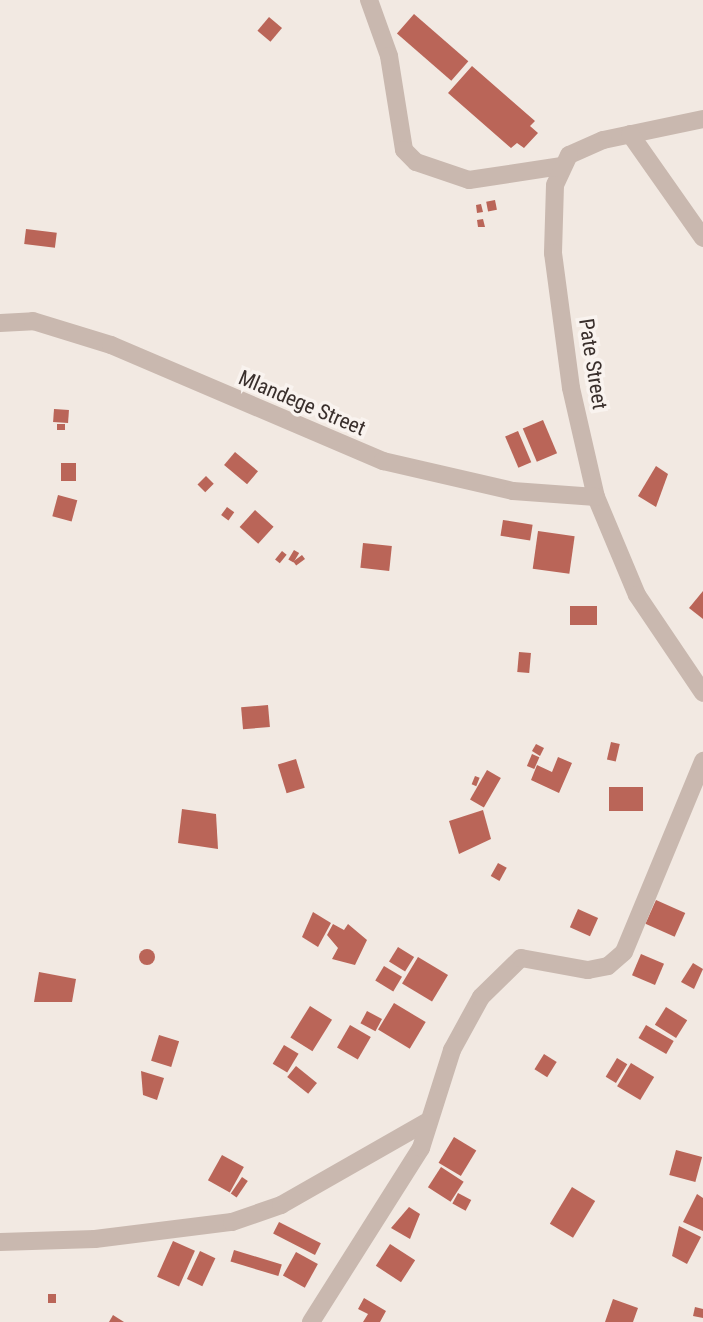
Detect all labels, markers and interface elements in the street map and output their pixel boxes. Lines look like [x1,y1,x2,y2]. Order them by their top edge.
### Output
street label: Pate Street [573,317,613,411]
street label: Mlandege Street [235,365,369,441]

